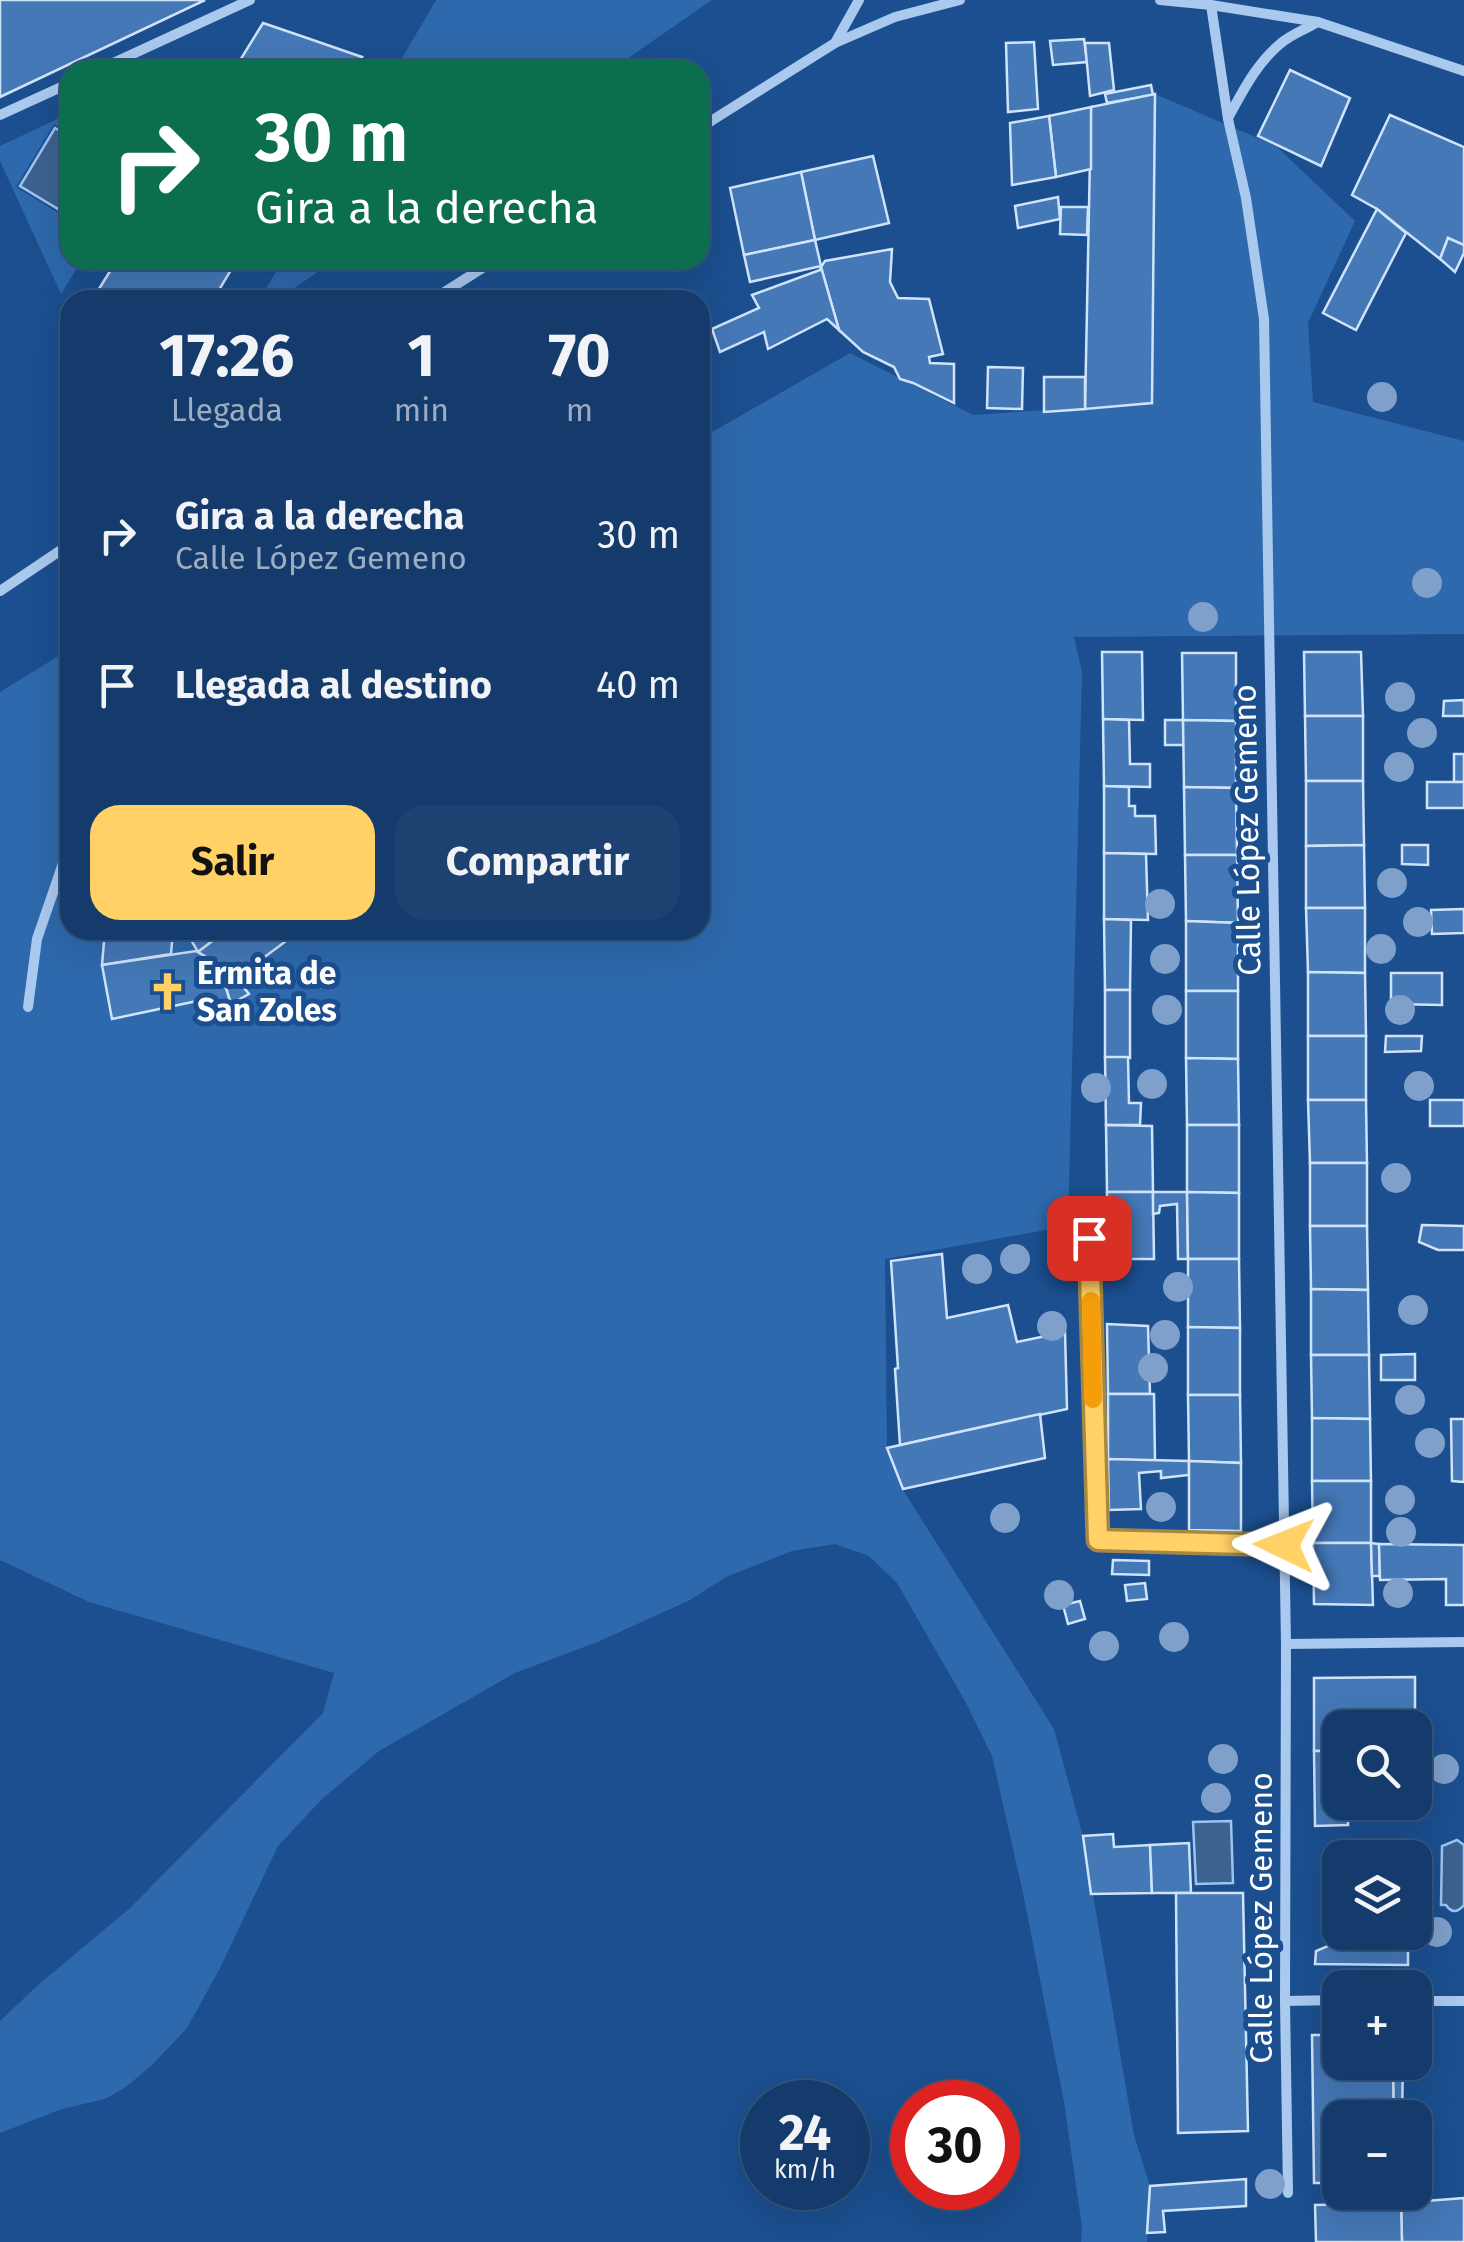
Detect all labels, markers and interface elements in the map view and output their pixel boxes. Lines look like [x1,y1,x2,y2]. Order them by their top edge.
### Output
text: 30 m [255,96,408,180]
icon: right [90,100,220,230]
text: Gira a la derecha [255,181,598,235]
text: 17:26 [159,320,294,392]
text: 1 [407,320,435,392]
text: 70 [548,320,611,392]
text: Llegada [171,391,283,429]
text: min [394,391,449,429]
text: m [566,391,593,429]
text: Gira a la derecha [175,493,465,539]
icon: right [90,508,145,563]
text: 30 m [597,512,680,558]
text: Calle López Gemeno [175,539,467,577]
icon: arrive [90,658,145,713]
text: Llegada al destino [175,662,492,708]
text: 40 m [596,662,680,708]
street label: Calle López Gemeno [1225,684,1269,976]
button: Salir [90,805,375,920]
button: Compartir [395,805,680,920]
place label: Ermita de San Zoles [197,954,337,1029]
church icon: Ermita de San Zoles [146,970,188,1012]
pin [1047,1196,1132,1281]
icon: arrive [1062,1211,1117,1266]
position arrow [1232,1493,1336,1597]
map controls [1322,1710,1432,2210]
button: search [1322,1710,1432,1820]
street label: Calle López Gemeno [1242,1772,1280,2064]
button: layers [1322,1840,1432,1950]
button: + [1322,1970,1432,2080]
speed limit sign: 30 [890,2080,1020,2210]
button: − [1322,2100,1432,2210]
text: 24 [779,2103,831,2163]
text: km/h [774,2155,836,2185]

